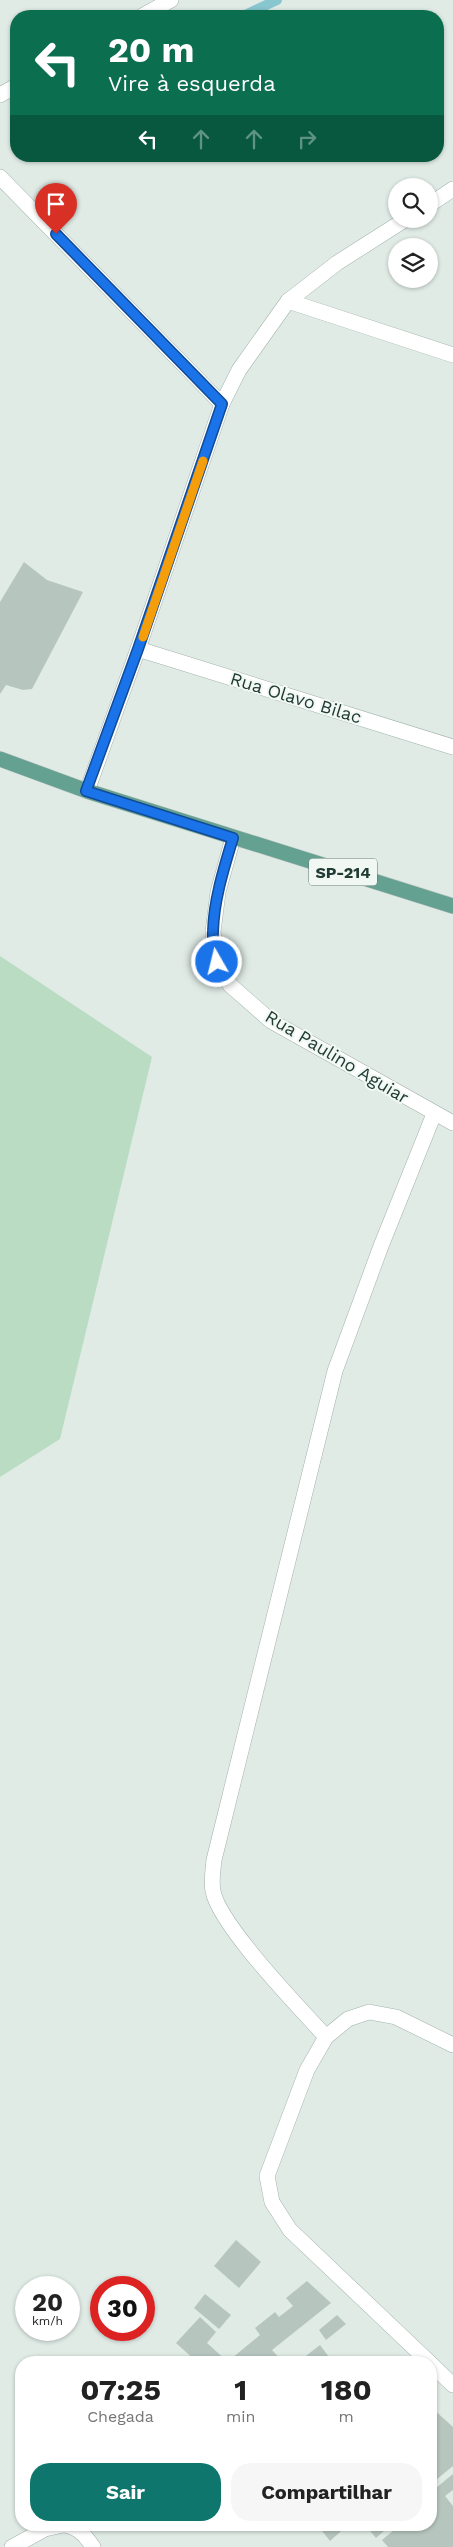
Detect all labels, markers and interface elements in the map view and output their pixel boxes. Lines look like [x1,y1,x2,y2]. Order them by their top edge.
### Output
text: 20 m [108,29,194,71]
icon: left [25,30,90,95]
text: Vire à esquerda [108,71,276,96]
icon: left [134,125,162,153]
icon: ahead [187,125,215,153]
icon: ahead [240,125,268,153]
icon: right [293,125,321,153]
map controls [388,178,438,288]
button: search [388,178,438,228]
pin [35,183,77,234]
icon: arrive [42,190,70,218]
button: layers [388,238,438,288]
street label: Rua Olavo Bilac [228,668,364,727]
road number: SP-214 [309,859,377,886]
position arrow [190,935,242,987]
street label: Rua Paulino Aguiar [262,1005,413,1108]
speed limit sign: 30 [90,2276,155,2341]
text: 20 [32,2288,63,2317]
text: km/h [32,2314,63,2328]
text: 07:25 [80,2372,161,2407]
text: 1 [234,2372,247,2407]
text: 180 [321,2372,372,2407]
text: Chegada [87,2407,154,2426]
text: min [226,2407,256,2426]
text: m [339,2407,354,2426]
button: Sair [30,2463,221,2521]
button: Compartilhar [231,2463,422,2521]

